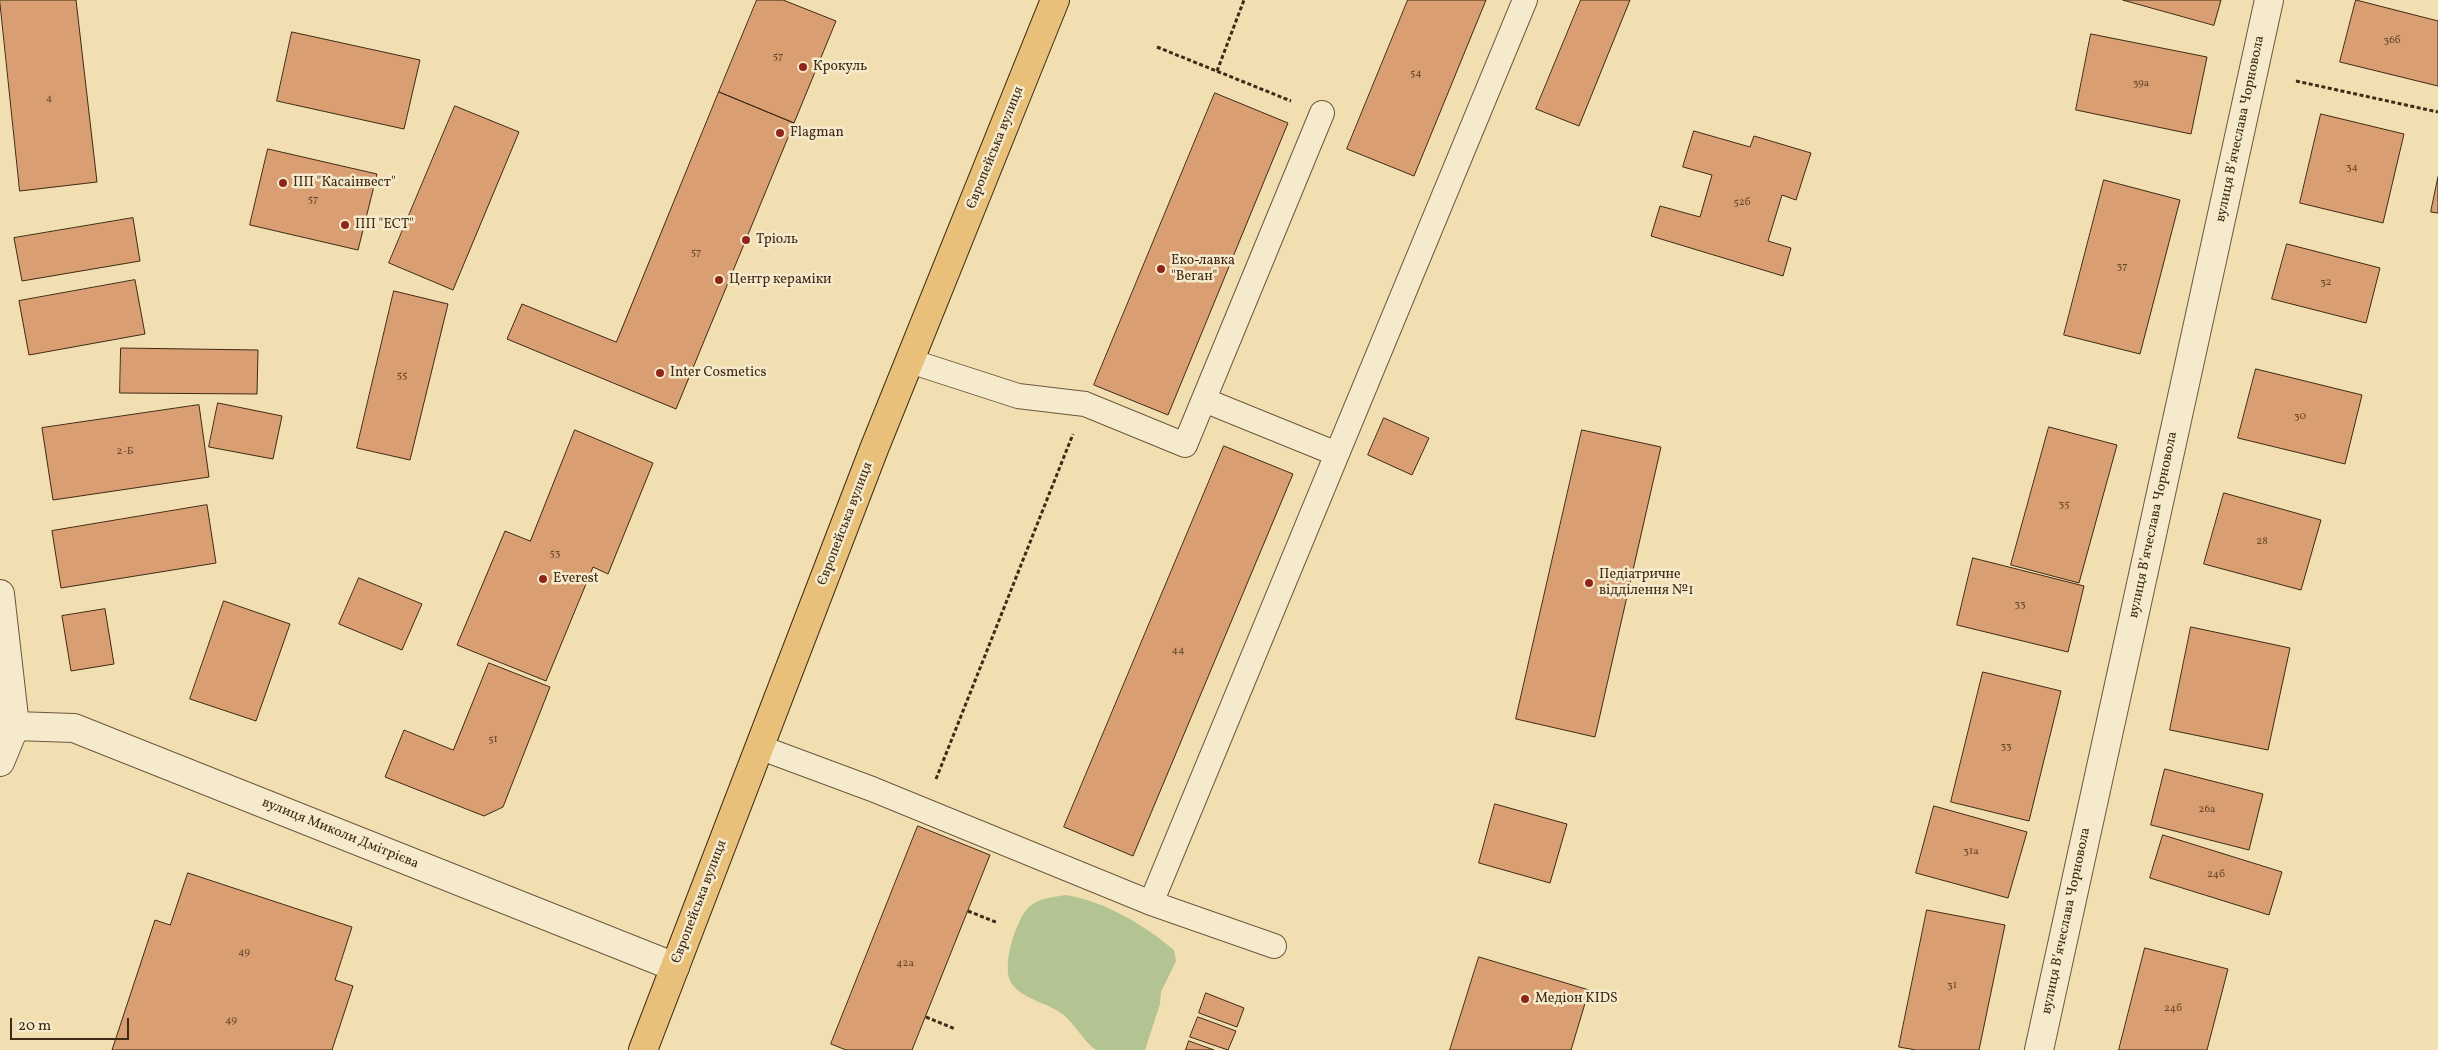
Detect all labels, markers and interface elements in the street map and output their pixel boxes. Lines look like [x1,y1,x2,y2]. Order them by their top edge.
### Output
street label: вулиця Вʼячеслава Чорновола [2213,34,2269,224]
house number: 36б [2383,34,2401,48]
house number: 57 [773,50,783,64]
place label: Крокуль [813,59,867,75]
marker: Крокуль [797,61,809,73]
house number: 54 [1410,67,1422,81]
house number: 39а [2133,77,2149,91]
street label: Європейська вулиця [964,84,1028,212]
house number: 4 [46,92,52,106]
place label: Flagman [790,125,844,141]
marker: Flagman [774,127,786,139]
house number: 34 [2346,161,2358,175]
place label: ПП "Касаінвест" [293,175,396,191]
marker: ПП "Касаінвест" [277,177,289,189]
house number: 57 [308,193,318,207]
house number: 52б [1733,196,1751,210]
place label: ПП "ЕСТ" [355,217,414,233]
marker: ПП "ЕСТ" [339,219,351,231]
place label: Тріоль [756,232,798,248]
marker: Тріоль [740,234,752,246]
house number: 57 [691,246,701,260]
place label: Еко-лавка "Веган" [1171,253,1235,286]
house number: 37 [2117,260,2127,274]
marker: Еко-лавка "Веган" [1155,263,1167,275]
place label: Центр кераміки [729,272,832,288]
marker: Центр кераміки [713,274,725,286]
house number: 32 [2320,276,2332,290]
place label: Inter Cosmetics [670,365,766,381]
marker: Inter Cosmetics [654,367,666,379]
house number: 55 [397,369,407,383]
house number: 30 [2294,410,2306,424]
street label: вулиця Вʼячеслава Чорновола [2126,430,2182,620]
house number: 2-Б [117,445,133,459]
street label: Європейська вулиця [815,460,877,588]
house number: 35 [2059,498,2069,512]
house number: 28 [2256,535,2268,549]
house number: 53 [550,547,560,561]
place label: Педіатричне відділення №1 [1599,567,1694,600]
place label: Everest [553,571,599,587]
marker: Everest [537,573,549,585]
marker: Педіатричне відділення №1 [1583,577,1595,589]
house number: 33 [2014,598,2026,612]
house number: 44 [1171,644,1185,658]
house number: 51 [488,733,498,747]
house number: 33 [2000,740,2012,754]
street label: вулиця Миколи Дмітрієва [259,795,421,873]
house number: 26а [2199,803,2215,817]
street label: вулиця Вʼячеслава Чорновола [2039,826,2095,1016]
street label: Європейська вулиця [669,838,731,966]
house number: 31а [1963,845,1979,859]
house number: 24б [2207,868,2225,882]
house number: 49 [238,946,250,960]
house number: 42а [896,957,914,971]
house number: 31 [1947,979,1957,993]
place label: Медіон KIDS [1535,991,1618,1007]
marker: Медіон KIDS [1519,993,1531,1005]
house number: 24б [2164,1002,2182,1016]
scale bar [12,1008,131,1040]
house number: 49 [225,1014,237,1028]
text: 20 m [18,1016,51,1037]

